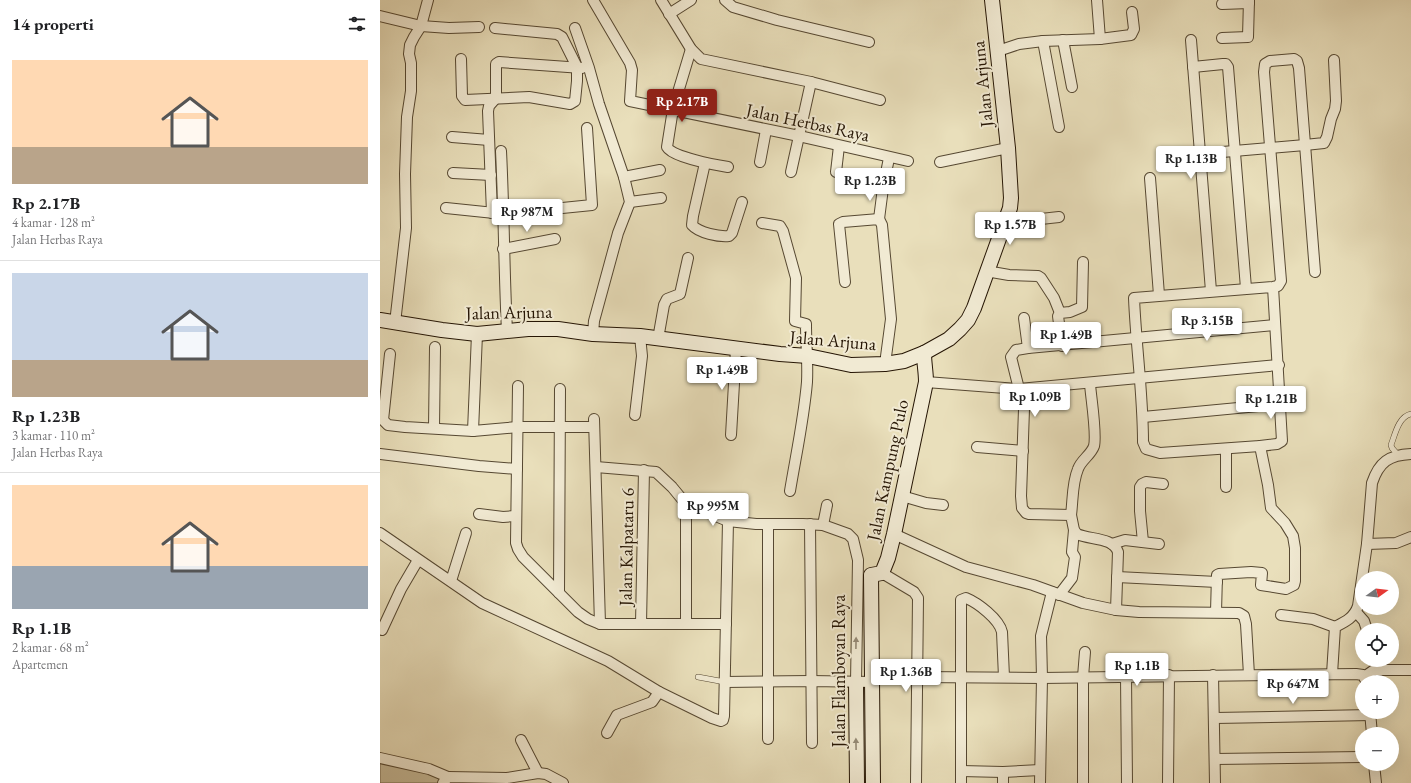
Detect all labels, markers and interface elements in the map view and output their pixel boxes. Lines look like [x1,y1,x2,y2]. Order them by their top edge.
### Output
text: 14 properti [12,13,94,35]
icon: filters [346,13,368,35]
street label: Jalan Arjuna [966,39,998,130]
icon: home [154,86,226,158]
pin: Rp 2.17B [641,89,723,123]
text: Rp 2.17B [656,93,708,110]
street label: Jalan Herbas Raya [742,97,873,146]
pin: Rp 1.13B [1150,146,1232,180]
text: Rp 1.13B [1165,150,1217,167]
pin: Rp 1.23B [829,168,911,202]
text: Rp 1.23B [844,172,896,189]
text: Rp 2.17B [12,192,80,214]
pin: Rp 987M [490,199,564,233]
text: Rp 987M [501,203,553,220]
pin: Rp 1.57B [969,212,1051,246]
text: 4 kamar · 128 m² [12,214,95,231]
text: Rp 1.57B [984,216,1036,233]
text: Jalan Herbas Raya [12,231,103,248]
icon: home [154,299,226,371]
street label: Jalan Arjuna [463,300,553,324]
pin: Rp 3.15B [1166,308,1248,342]
text: Rp 3.15B [1181,312,1233,329]
pin: Rp 1.49B [1025,322,1107,356]
street label: Jalan Arjuna [787,325,878,355]
text: Rp 1.49B [1040,326,1092,343]
pin: Rp 1.49B [681,357,763,391]
text: Rp 1.49B [696,361,748,378]
pin: Rp 1.09B [994,384,1076,418]
pin: Rp 1.21B [1230,386,1312,420]
text: Rp 1.09B [1009,388,1061,405]
text: Rp 1.21B [1245,390,1297,407]
street label: Jalan Kampung Pulo [860,397,913,545]
text: Rp 1.23B [12,405,80,427]
text: 3 kamar · 110 m² [12,427,95,444]
text: Jalan Herbas Raya [12,444,103,461]
street label: Jalan Kalpataru 6 [613,487,639,608]
pin: Rp 995M [676,493,750,527]
text: Rp 995M [687,497,739,514]
icon: home [154,511,226,583]
north arrow [1355,571,1399,615]
map controls [1355,571,1399,771]
street label: Jalan Flamboyan Raya [827,594,850,749]
text: Rp 1.1B [12,617,71,639]
button: locate [1355,623,1399,667]
one-way arrow [853,636,859,649]
text: 2 kamar · 68 m² [12,639,89,656]
pin: Rp 1.1B [1100,653,1174,687]
text: Apartemen [12,656,68,673]
text: Rp 1.1B [1114,657,1160,674]
pin: Rp 1.36B [865,659,947,693]
text: Rp 1.36B [880,663,932,680]
pin: Rp 647M [1256,671,1330,705]
text: Rp 647M [1267,675,1319,692]
button: + [1355,675,1399,719]
button: − [1355,727,1399,771]
one-way arrow [853,737,859,750]

